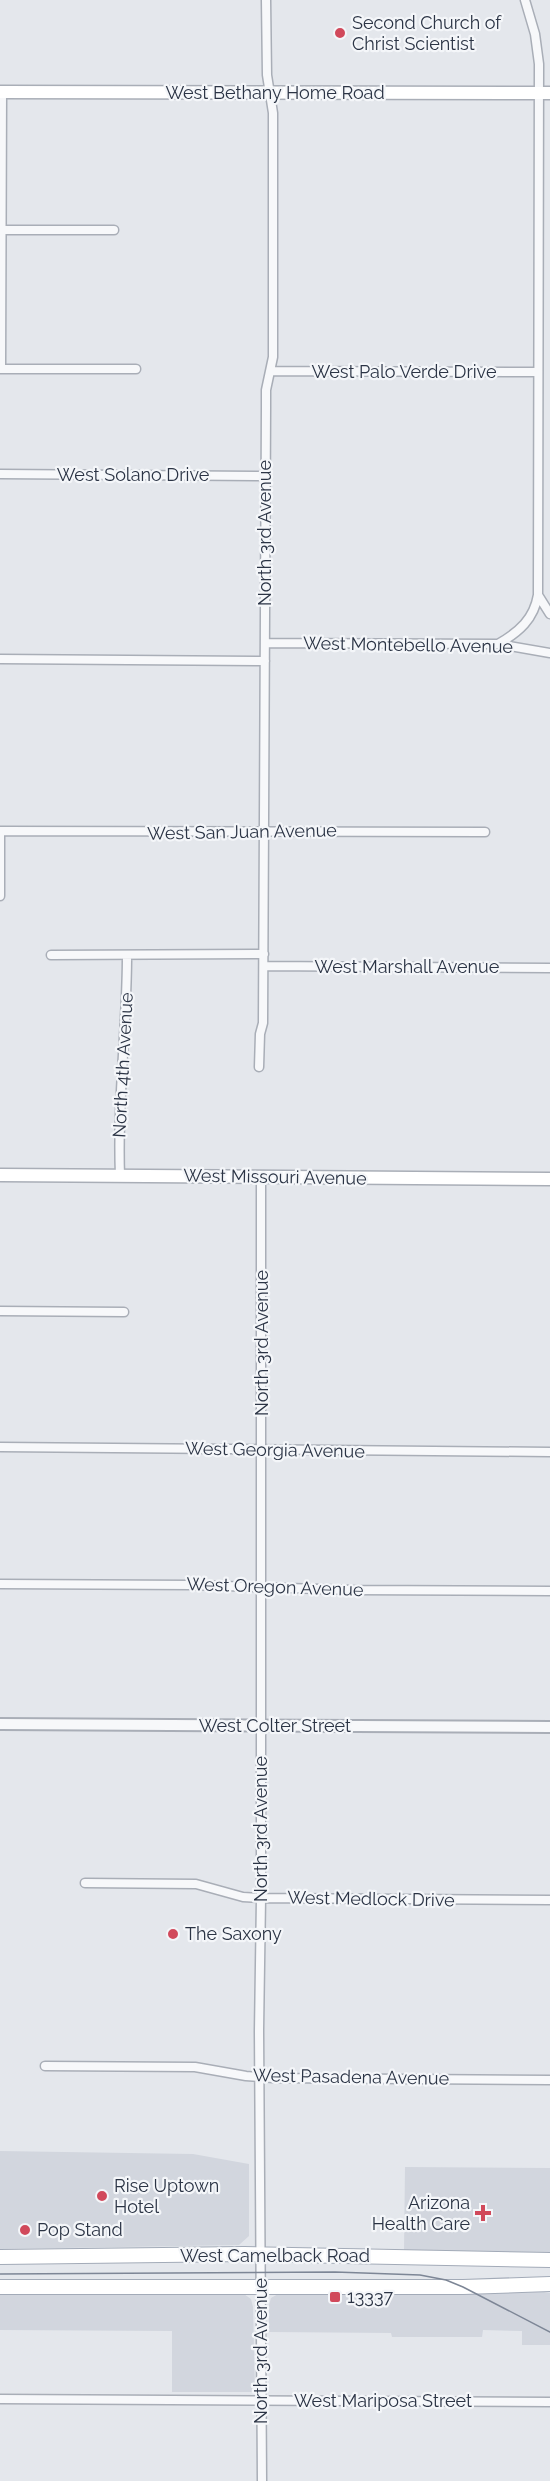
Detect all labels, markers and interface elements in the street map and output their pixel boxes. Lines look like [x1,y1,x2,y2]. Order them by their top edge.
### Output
place label: Second Church of Christ Scientist [352,12,502,54]
marker: Second Church of Christ Scientist [333,26,347,40]
street label: West Bethany Home Road [165,82,385,103]
street label: West Palo Verde Drive [312,361,497,382]
street label: North 3rd Avenue [254,460,275,606]
street label: West Solano Drive [57,464,210,485]
street label: West Montebello Avenue [303,632,514,657]
street label: West San Juan Avenue [147,819,337,844]
street label: West Marshall Avenue [315,956,500,977]
street label: North 4th Avenue [108,991,137,1138]
street label: West Missouri Avenue [183,1164,367,1189]
street label: North 3rd Avenue [251,1270,272,1416]
street label: West Georgia Avenue [185,1437,365,1462]
street label: West Oregon Avenue [186,1573,364,1600]
street label: West Colter Street [199,1715,351,1736]
street label: North 3rd Avenue [250,1756,271,1902]
street label: West Medlock Drive [287,1887,455,1910]
place label: The Saxony [185,1923,282,1944]
marker: The Saxony [166,1927,180,1941]
street label: West Pasadena Avenue [253,2064,450,2089]
place label: Rise Uptown Hotel [114,2175,219,2217]
marker: Rise Uptown Hotel [95,2189,109,2203]
place label: Arizona Health Care [372,2192,470,2234]
marker: Arizona Health Care [474,2204,492,2222]
place label: Pop Stand [37,2219,123,2240]
marker: Pop Stand [18,2223,32,2237]
street label: West Camelback Road [180,2245,370,2266]
street label: North 3rd Avenue [250,2278,271,2424]
place label: 13337 [347,2286,393,2307]
marker: 13337 [328,2290,342,2304]
street label: West Mariposa Street [294,2390,472,2411]

